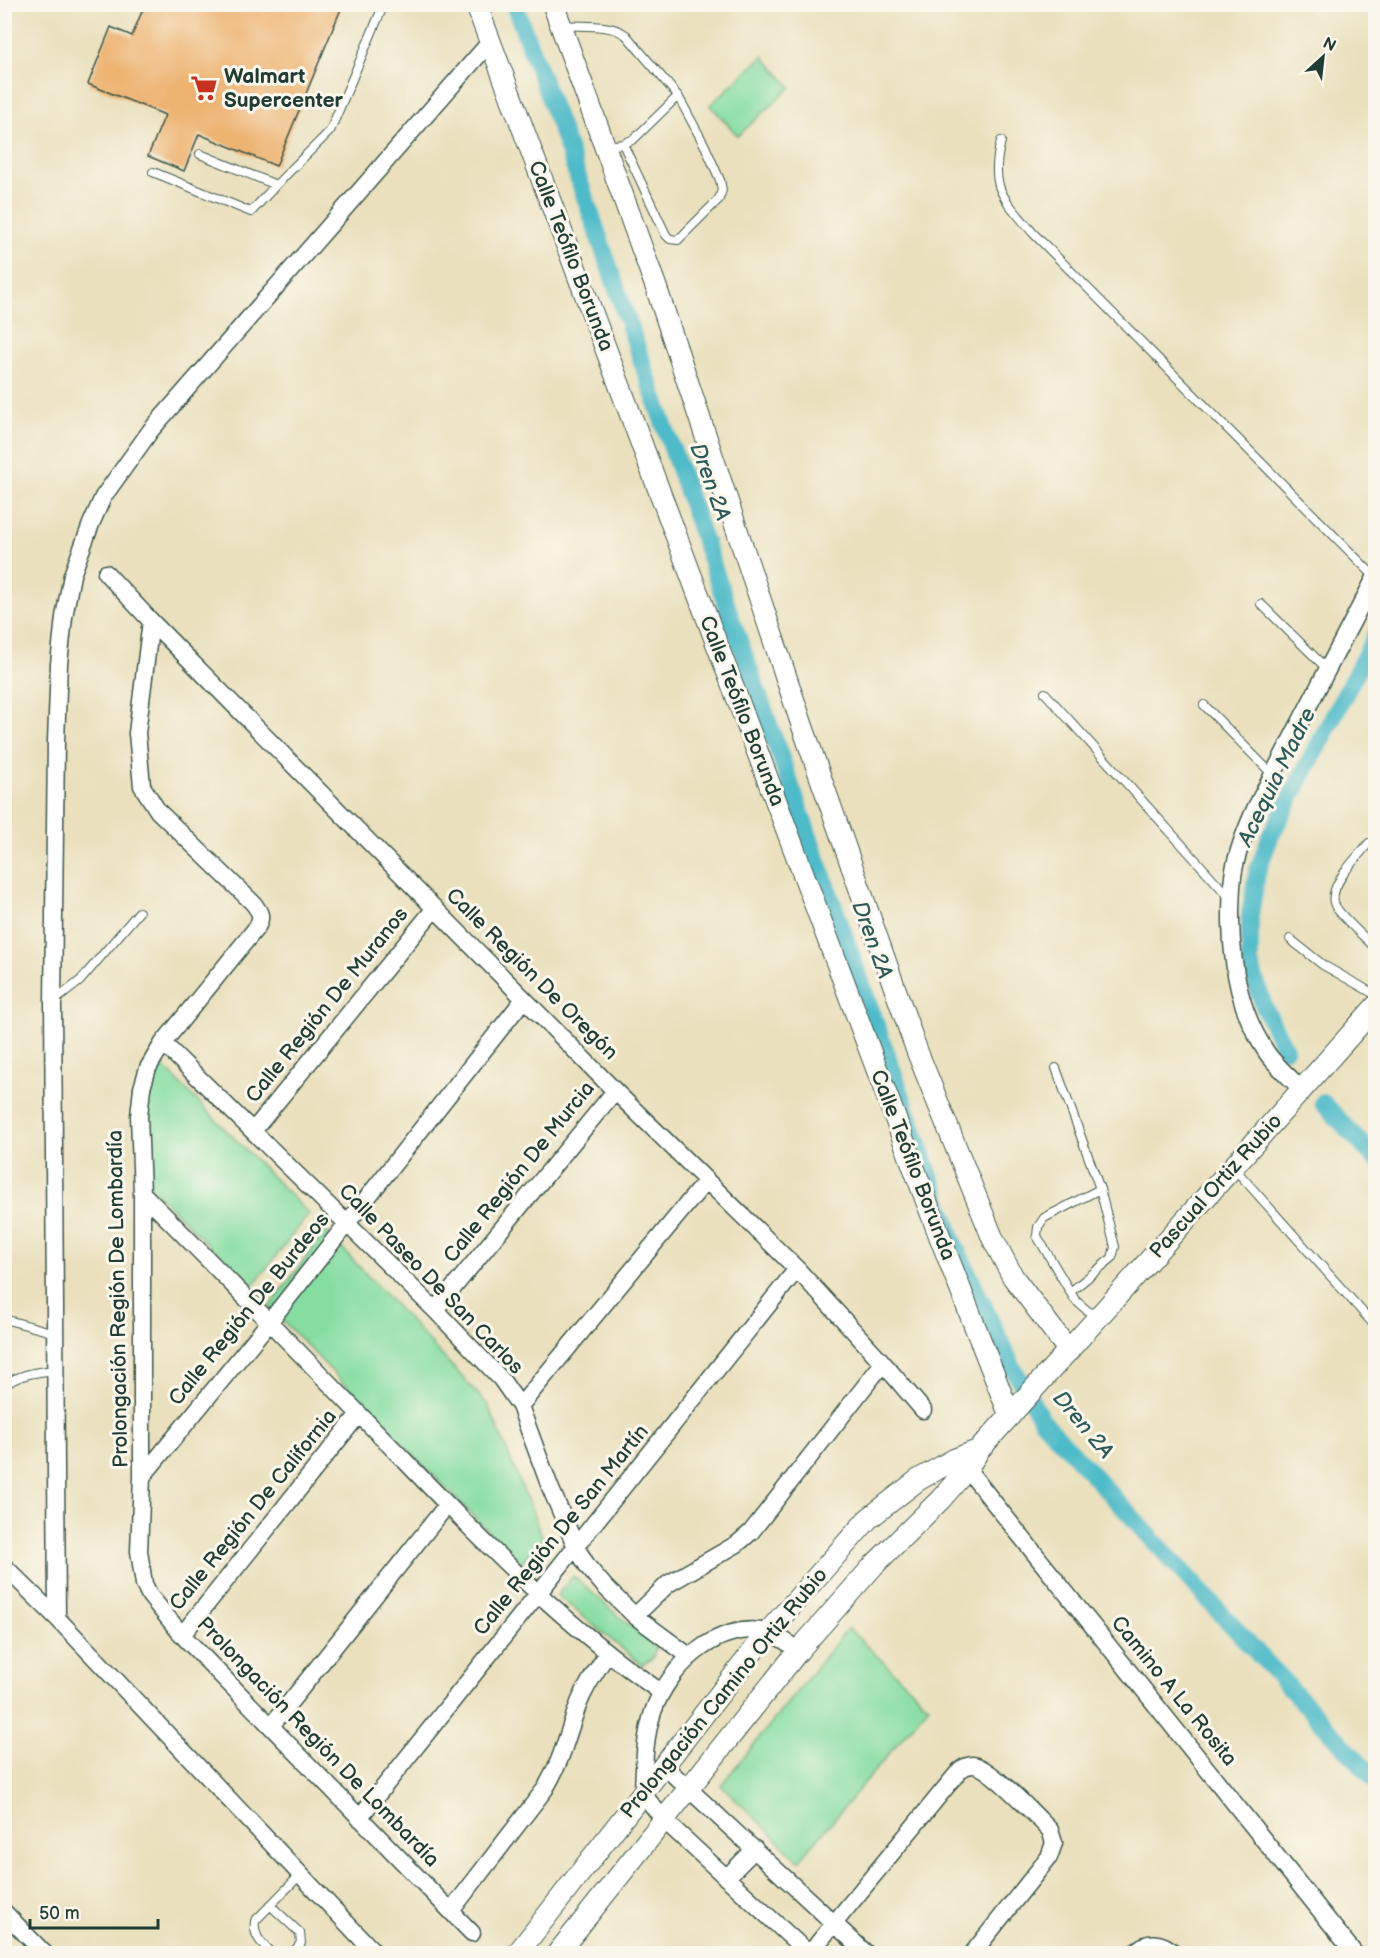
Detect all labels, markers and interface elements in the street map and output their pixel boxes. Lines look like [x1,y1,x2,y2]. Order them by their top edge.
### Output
north arrow [1293,27,1353,87]
text: N [1319,34,1339,56]
place label: Walmart Supercenter [224,64,344,113]
supermarket icon: Walmart Supercenter [189,73,219,103]
street label: Calle Teófilo Borunda [523,157,619,355]
water label: Dren 2A [683,439,737,525]
street label: Calle Teófilo Borunda [694,612,790,810]
water label: Acequia Madre [1231,703,1322,851]
street label: Calle Región De Oregón [441,883,623,1065]
water label: Dren 2A [845,897,899,983]
street label: Calle Región De Muranos [240,902,414,1108]
street label: Calle Teófilo Borunda [865,1066,961,1264]
street label: Calle Región De Murcia [438,1076,600,1268]
street label: Pascual Ortiz Rubio [1145,1108,1288,1263]
street label: Prolongación Región De Lombardía [103,1130,133,1468]
street label: Calle Paseo De San Carlos [333,1179,529,1379]
street label: Calle Región De Burdeos [163,1207,335,1411]
water label: Dren 2A [1047,1385,1119,1465]
street label: Calle Región De California [164,1404,342,1616]
street label: Calle Región De San Martín [468,1420,654,1640]
street label: Prolongación Camino Ortiz Rubio [615,1563,833,1823]
street label: Camino A La Rosita [1106,1611,1242,1771]
street label: Prolongación Región De Lombardía [192,1612,444,1872]
scale bar [30,1892,158,1930]
text: 50 m [39,1903,80,1924]

